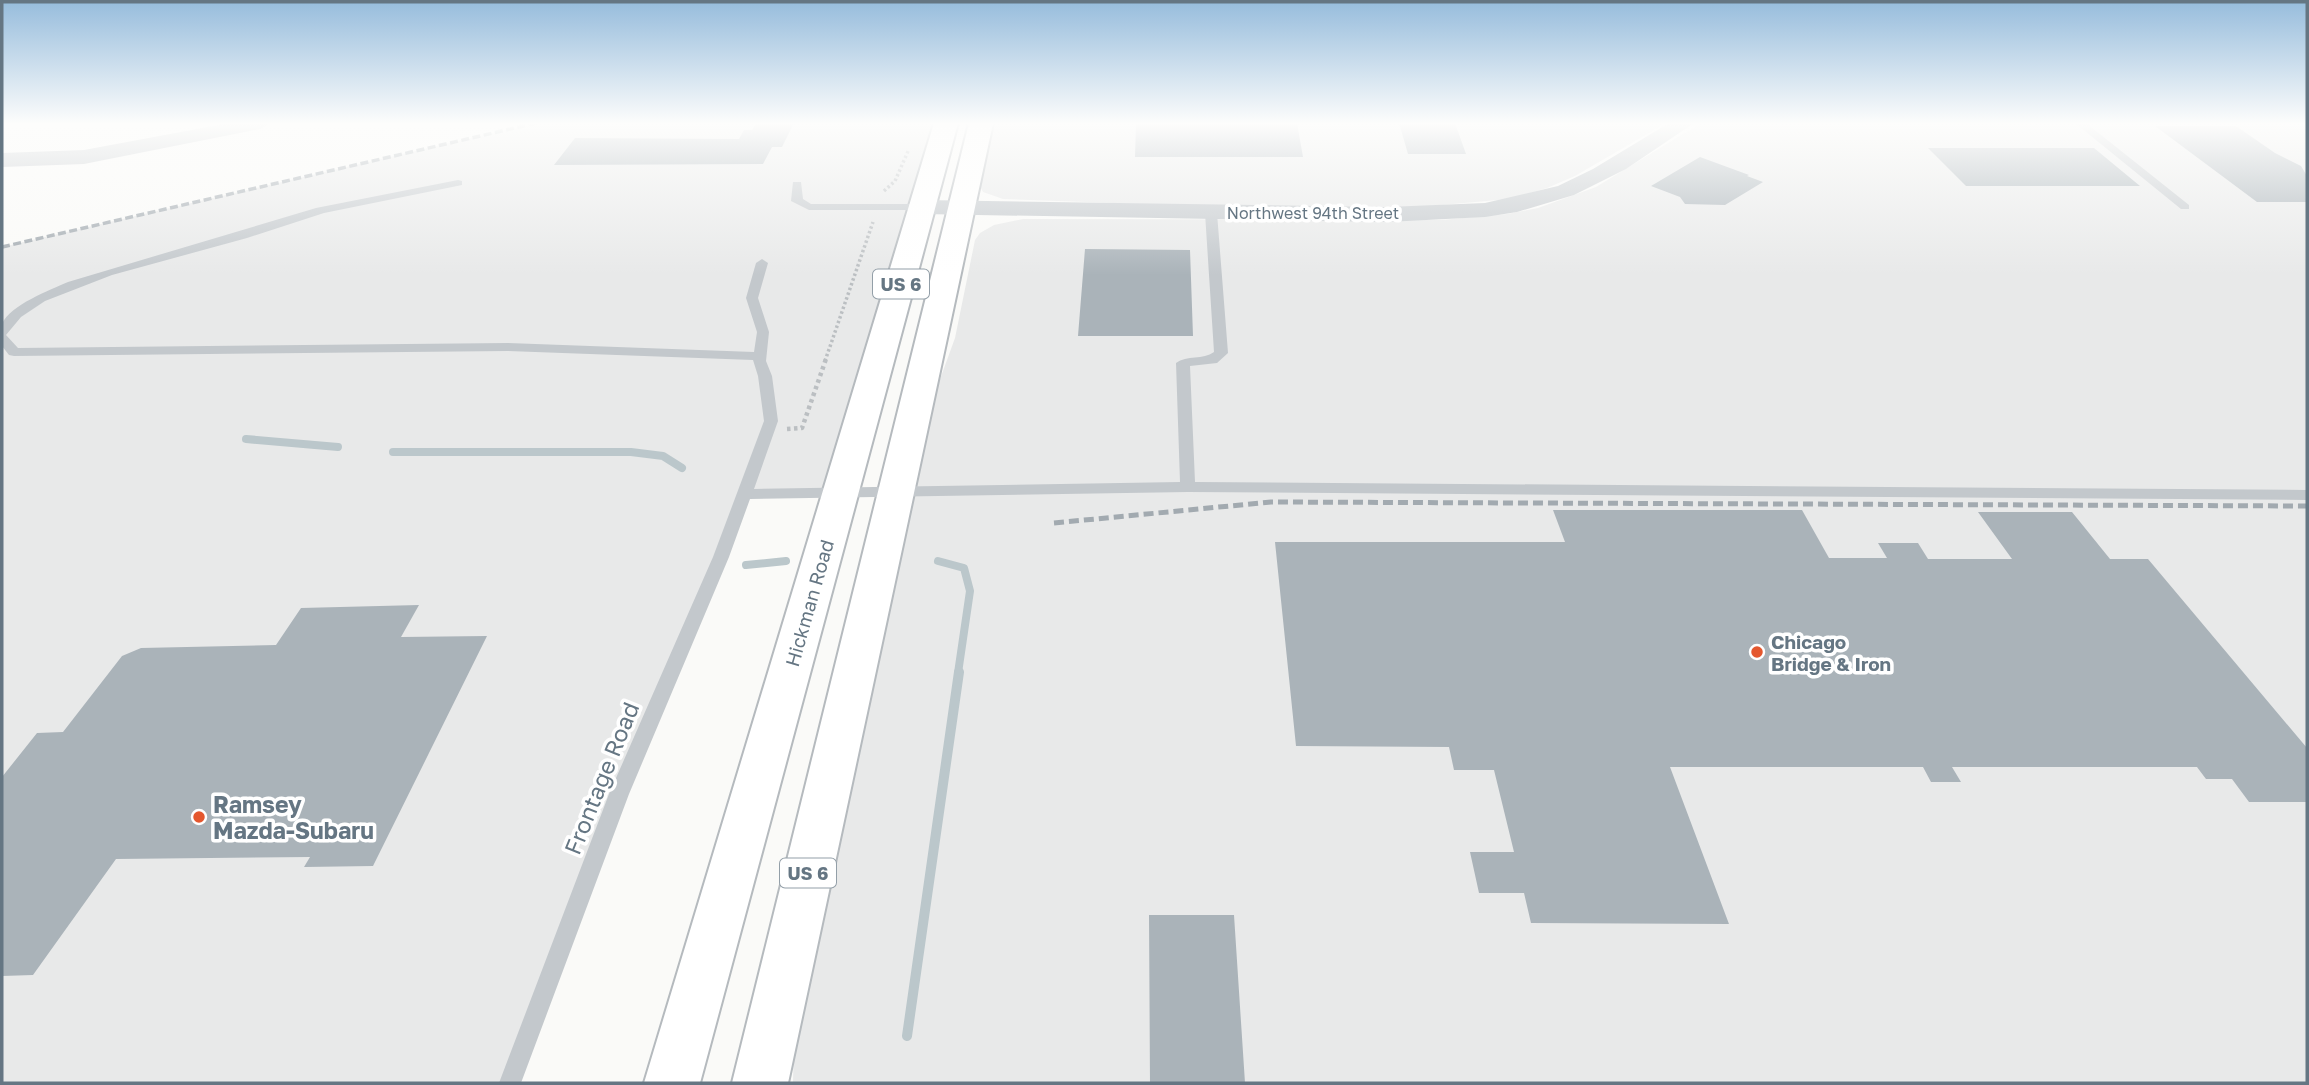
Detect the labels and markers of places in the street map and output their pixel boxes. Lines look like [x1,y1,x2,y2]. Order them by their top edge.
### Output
place label: Chicago Bridge & Iron [1771,630,1891,675]
marker: Chicago Bridge & Iron [1749,644,1765,660]
place label: Ramsey Mazda-Subaru [213,790,374,844]
marker: Ramsey Mazda-Subaru [191,809,207,825]

